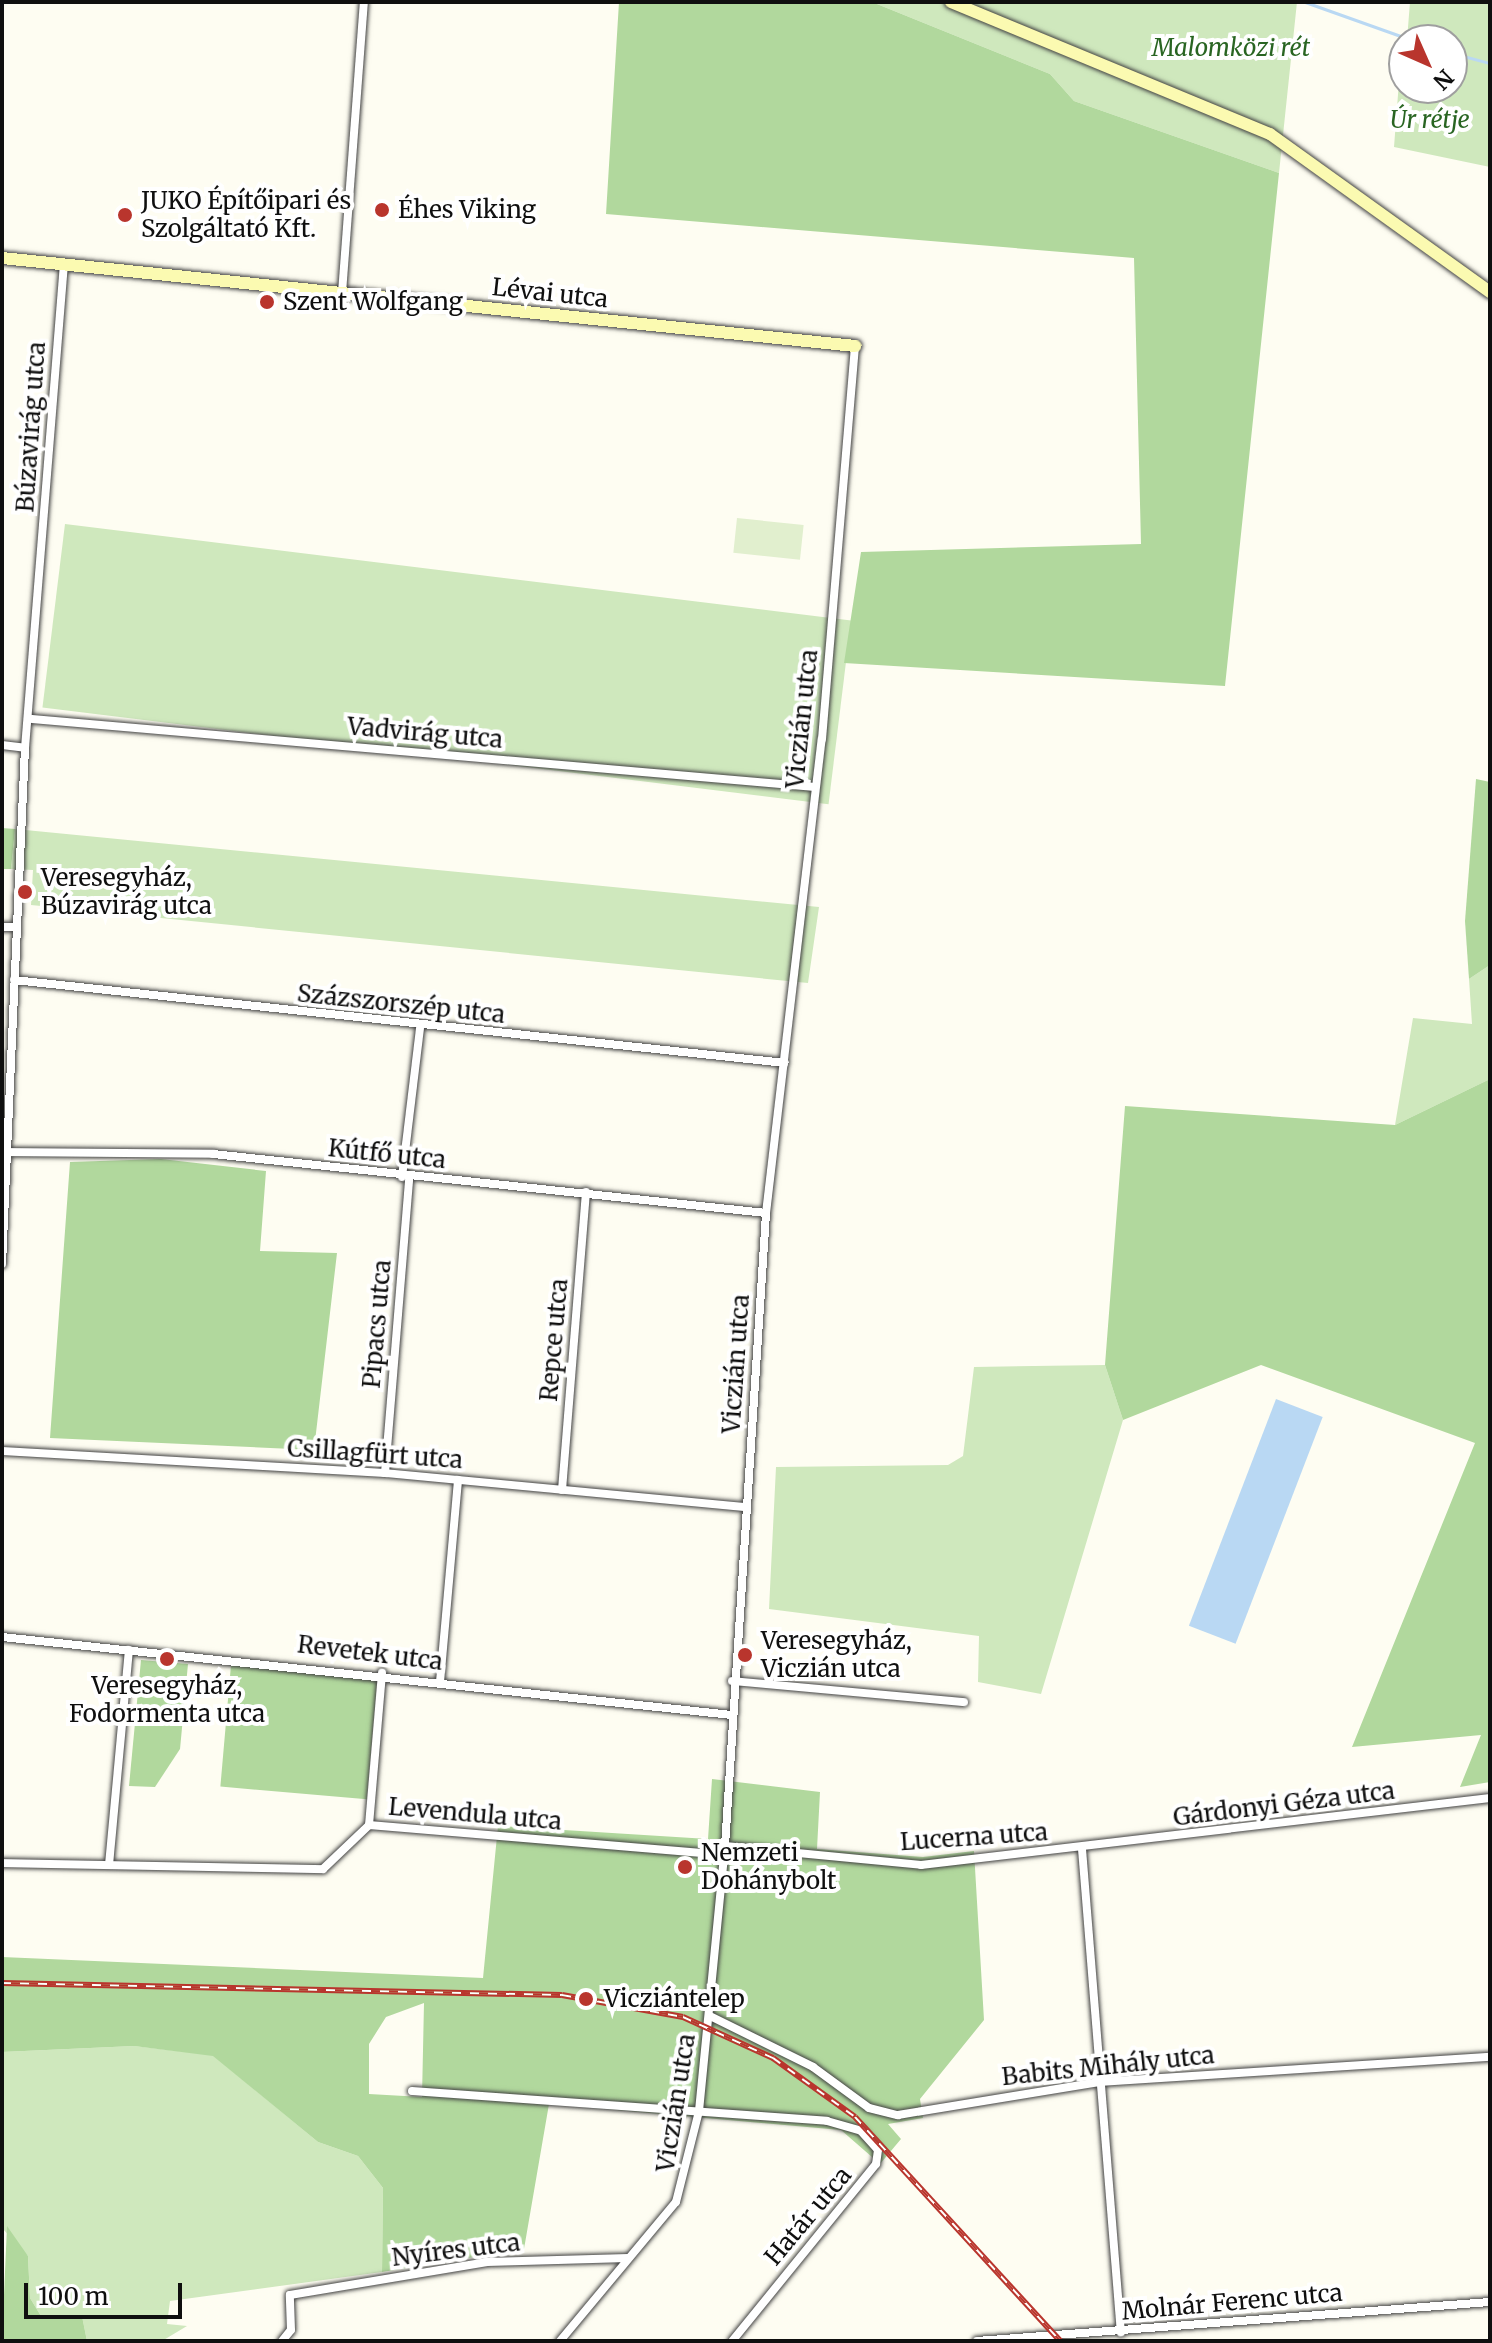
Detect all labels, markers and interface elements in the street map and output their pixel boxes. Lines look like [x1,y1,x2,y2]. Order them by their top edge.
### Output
north arrow [1388,24,1468,104]
park label: Malomközi rét [1152,34,1310,62]
text: N [1428,64,1460,96]
park label: Úr rétje [1390,106,1470,134]
place label: JUKO Építőipari és Szolgáltató Kft. [141,187,351,243]
place label: Éhes Viking [398,196,536,224]
marker: Éhes Viking [373,201,391,219]
marker: JUKO Építőipari és Szolgáltató Kft. [116,206,134,224]
street label: Lévai utca [491,273,609,313]
place label: Szent Wolfgang [283,288,463,316]
marker: Szent Wolfgang [258,293,276,311]
street label: Búzavirág utca [11,341,51,513]
street label: Viczián utca [780,648,824,790]
street label: Vadvirág utca [346,712,504,754]
place label: Veresegyház, Búzavirág utca [41,864,212,920]
marker: Veresegyház, Búzavirág utca [16,883,34,901]
street label: Százszorszép utca [296,979,506,1029]
street label: Kútfő utca [327,1134,447,1174]
street label: Pipacs utca [357,1259,397,1389]
street label: Repce utca [534,1277,574,1403]
street label: Viczián utca [717,1293,755,1435]
street label: Csillagfürt utca [286,1433,464,1475]
place label: Veresegyház, Viczián utca [761,1627,912,1683]
street label: Revetek utca [296,1630,444,1676]
marker: Veresegyház, Viczián utca [736,1646,754,1664]
marker: Veresegyház, Fodormenta utca [158,1650,176,1668]
place label: Veresegyház, Fodormenta utca [69,1672,265,1728]
street label: Gárdonyi Géza utca [1172,1776,1396,1832]
street label: Levendula utca [387,1792,563,1836]
street label: Lucerna utca [899,1817,1049,1857]
place label: Nemzeti Dohánybolt [701,1839,836,1895]
marker: Nemzeti Dohánybolt [676,1858,694,1876]
place label: Vicziántelep [604,1985,745,2013]
marker: Vicziántelep [575,1988,597,2010]
street label: Viczián utca [651,2032,701,2174]
street label: Babits Mihály utca [1000,2041,1216,2091]
street label: Határ utca [759,2161,857,2271]
street label: Nyíres utca [390,2228,522,2272]
scale bar [28,2267,186,2317]
street label: Molnár Ferenc utca [1120,2278,1344,2326]
text: 100 m [38,2281,108,2312]

